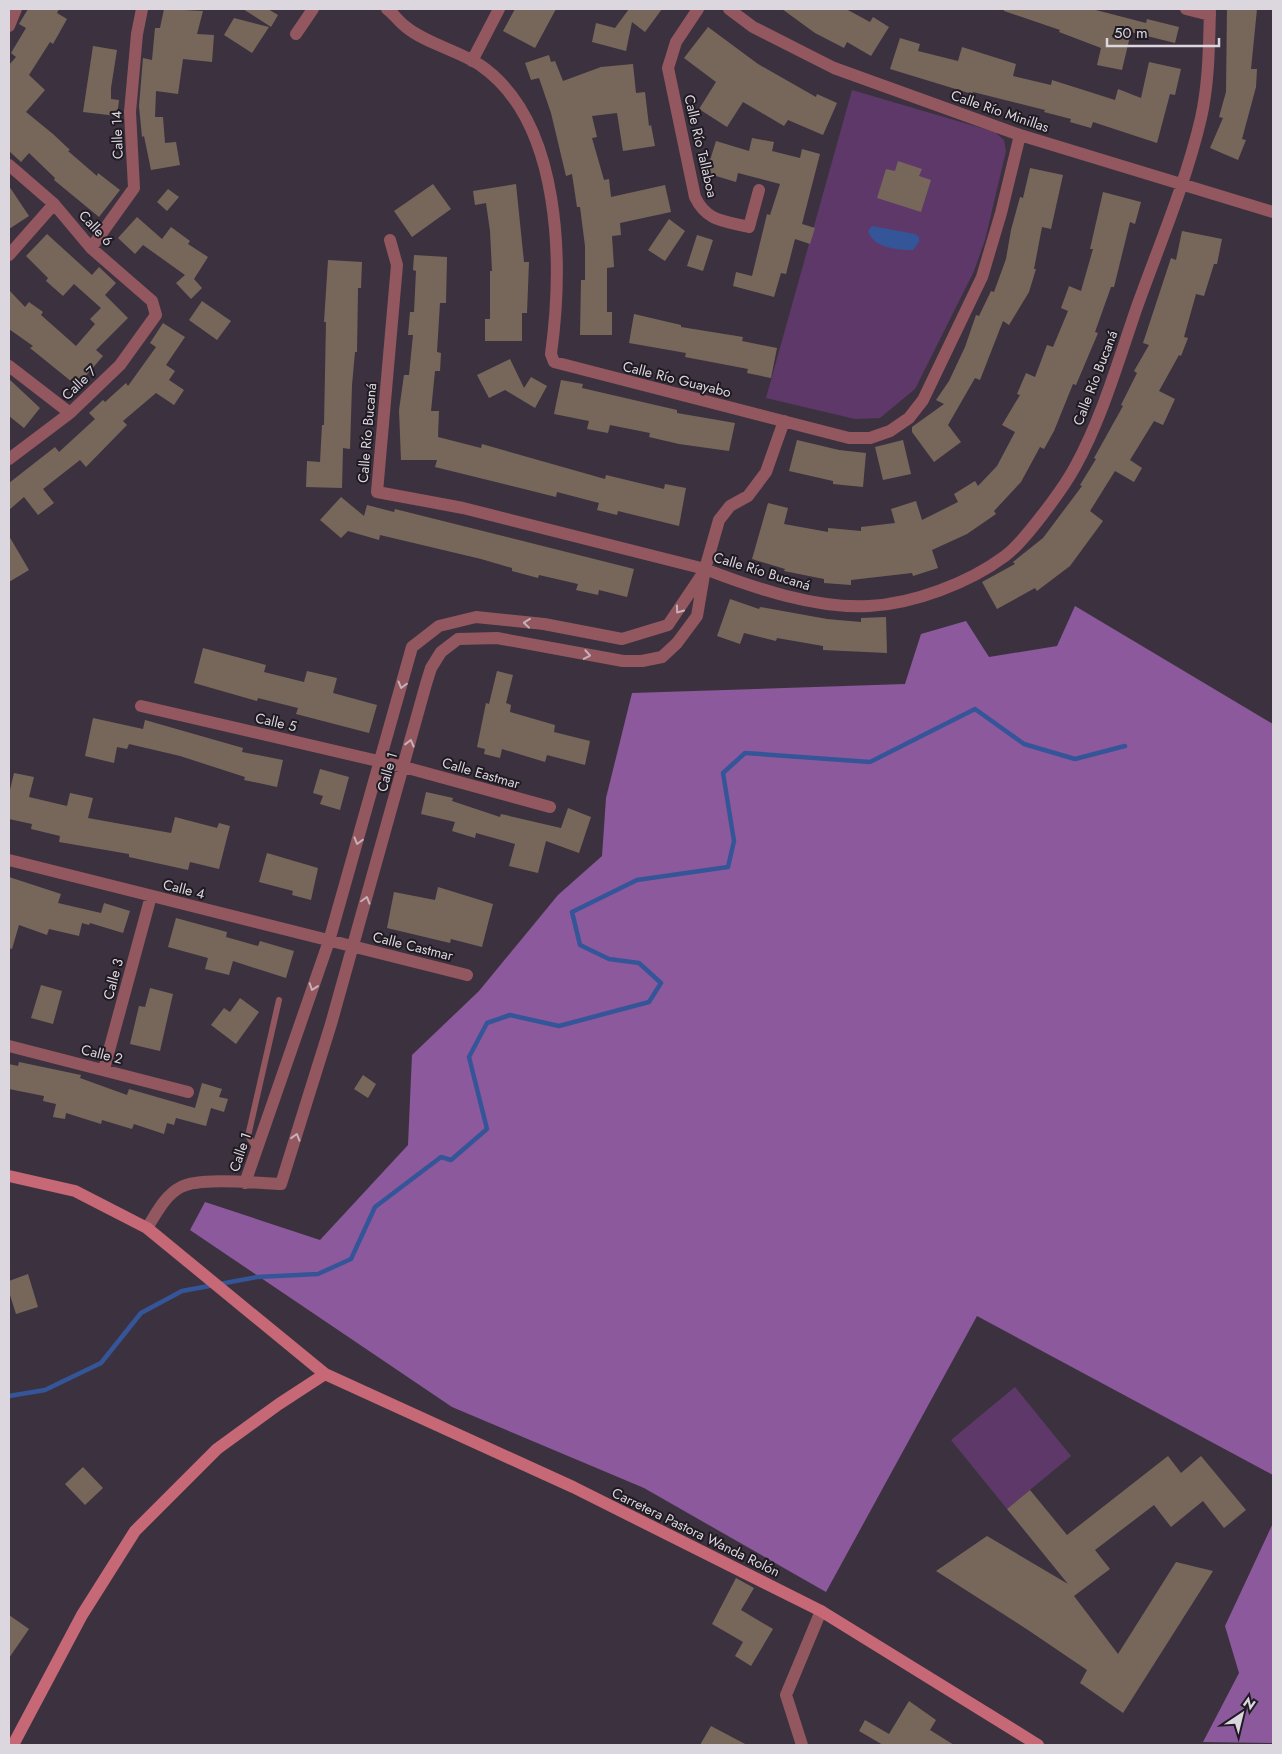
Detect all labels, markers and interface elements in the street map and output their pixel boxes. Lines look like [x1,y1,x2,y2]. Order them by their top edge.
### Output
scale bar [1107,15,1220,47]
text: 50 m [1114,22,1148,44]
street label: Calle Río Minillas [948,85,1052,137]
street label: Calle Río Tallaboa [679,93,723,199]
street label: Calle 14 [106,110,128,160]
street label: Calle 6 [74,206,118,250]
street label: Calle Río Bucaná [1068,328,1122,428]
street label: Calle Río Guayabo [621,356,734,402]
street label: Calle 7 [57,361,101,405]
street label: Calle Río Bucaná [353,382,381,484]
street label: Calle Río Bucaná [711,547,813,595]
one-way arrow [675,605,685,614]
one-way arrow [523,617,531,628]
one-way arrow [583,649,592,659]
one-way arrow [397,680,407,689]
street label: Calle 5 [253,708,299,736]
one-way arrow [405,740,415,748]
street label: Calle 1 [372,750,402,794]
street label: Calle Eastmar [440,752,522,794]
one-way arrow [353,837,364,846]
street label: Calle 4 [161,874,207,904]
one-way arrow [360,896,370,904]
street label: Calle Castmar [371,926,455,966]
street label: Calle 3 [98,956,128,1002]
one-way arrow [309,982,319,990]
street label: Calle 2 [79,1039,125,1069]
street label: Calle 1 [224,1130,256,1174]
one-way arrow [290,1133,300,1142]
street label: Carretera Pastora Wanda Rolón [609,1483,783,1581]
north arrow [1217,1689,1267,1739]
text: N [1239,1692,1260,1715]

